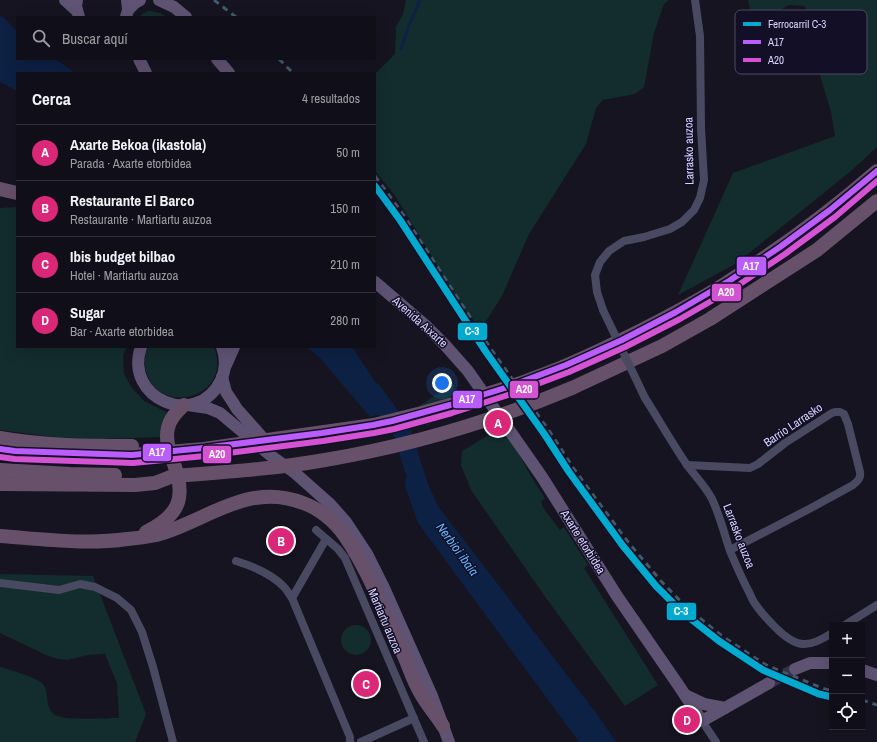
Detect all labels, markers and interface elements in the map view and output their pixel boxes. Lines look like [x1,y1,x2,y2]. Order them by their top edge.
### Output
legend [735,10,867,74]
search box [16,16,376,60]
text: Ferrocarril C-3 [768,17,826,31]
icon: search [30,27,52,49]
text: Buscar aquí [62,28,128,49]
text: A17 [767,35,784,49]
text: A20 [767,53,784,67]
text: Cerca [32,87,71,110]
text: 4 resultados [302,90,360,107]
street label: Larrasko auzoa [680,116,698,185]
text: Axarte Bekoa (ikastola) [70,134,206,155]
text: A [41,144,49,161]
text: 50 m [336,144,360,161]
text: Parada · Axarte etorbidea [70,155,192,172]
text: Restaurante El Barco [70,190,194,211]
text: B [41,200,49,217]
text: 150 m [330,200,360,217]
text: Restaurante · Martiartu auzoa [70,211,212,228]
text: Ibis budget bilbao [70,246,175,267]
text: C [41,256,49,273]
text: 210 m [330,256,360,273]
line badge: A17 [736,256,767,276]
text: A17 [743,259,759,273]
text: Hotel · Martiartu auzoa [70,267,178,284]
line badge: A20 [711,283,742,302]
text: A20 [718,285,734,299]
street label: Avenida Aixarte [388,292,451,351]
text: Sugar [70,302,105,323]
text: D [41,312,49,329]
text: 280 m [330,312,360,329]
line badge: C-3 [457,322,488,341]
text: Bar · Axarte etorbidea [70,323,174,340]
text: C-3 [465,324,479,338]
your location [432,373,452,393]
line badge: A20 [509,380,539,399]
text: A20 [516,382,532,396]
line badge: A17 [452,390,483,409]
text: A17 [459,392,475,406]
street label: Barrio Larrasko [760,399,826,451]
pin: A [485,408,511,438]
line badge: A17 [142,443,172,462]
text: A17 [149,445,165,459]
line badge: A20 [202,445,232,464]
text: A20 [209,447,225,461]
street label: Larrasko auzoa [719,501,759,571]
street label: Axarte etorbidea [556,506,609,578]
water label: Nerbioi ibaia [433,519,483,579]
pin: B [268,526,294,556]
street label: Martiartu auzoa [364,586,406,656]
line badge: C-3 [666,602,697,621]
text: C-3 [674,604,688,618]
map controls [829,622,865,730]
button: + [829,622,865,658]
button: − [829,658,865,694]
pin: C [353,669,379,699]
button: locate [829,694,865,730]
pin: D [674,705,700,735]

